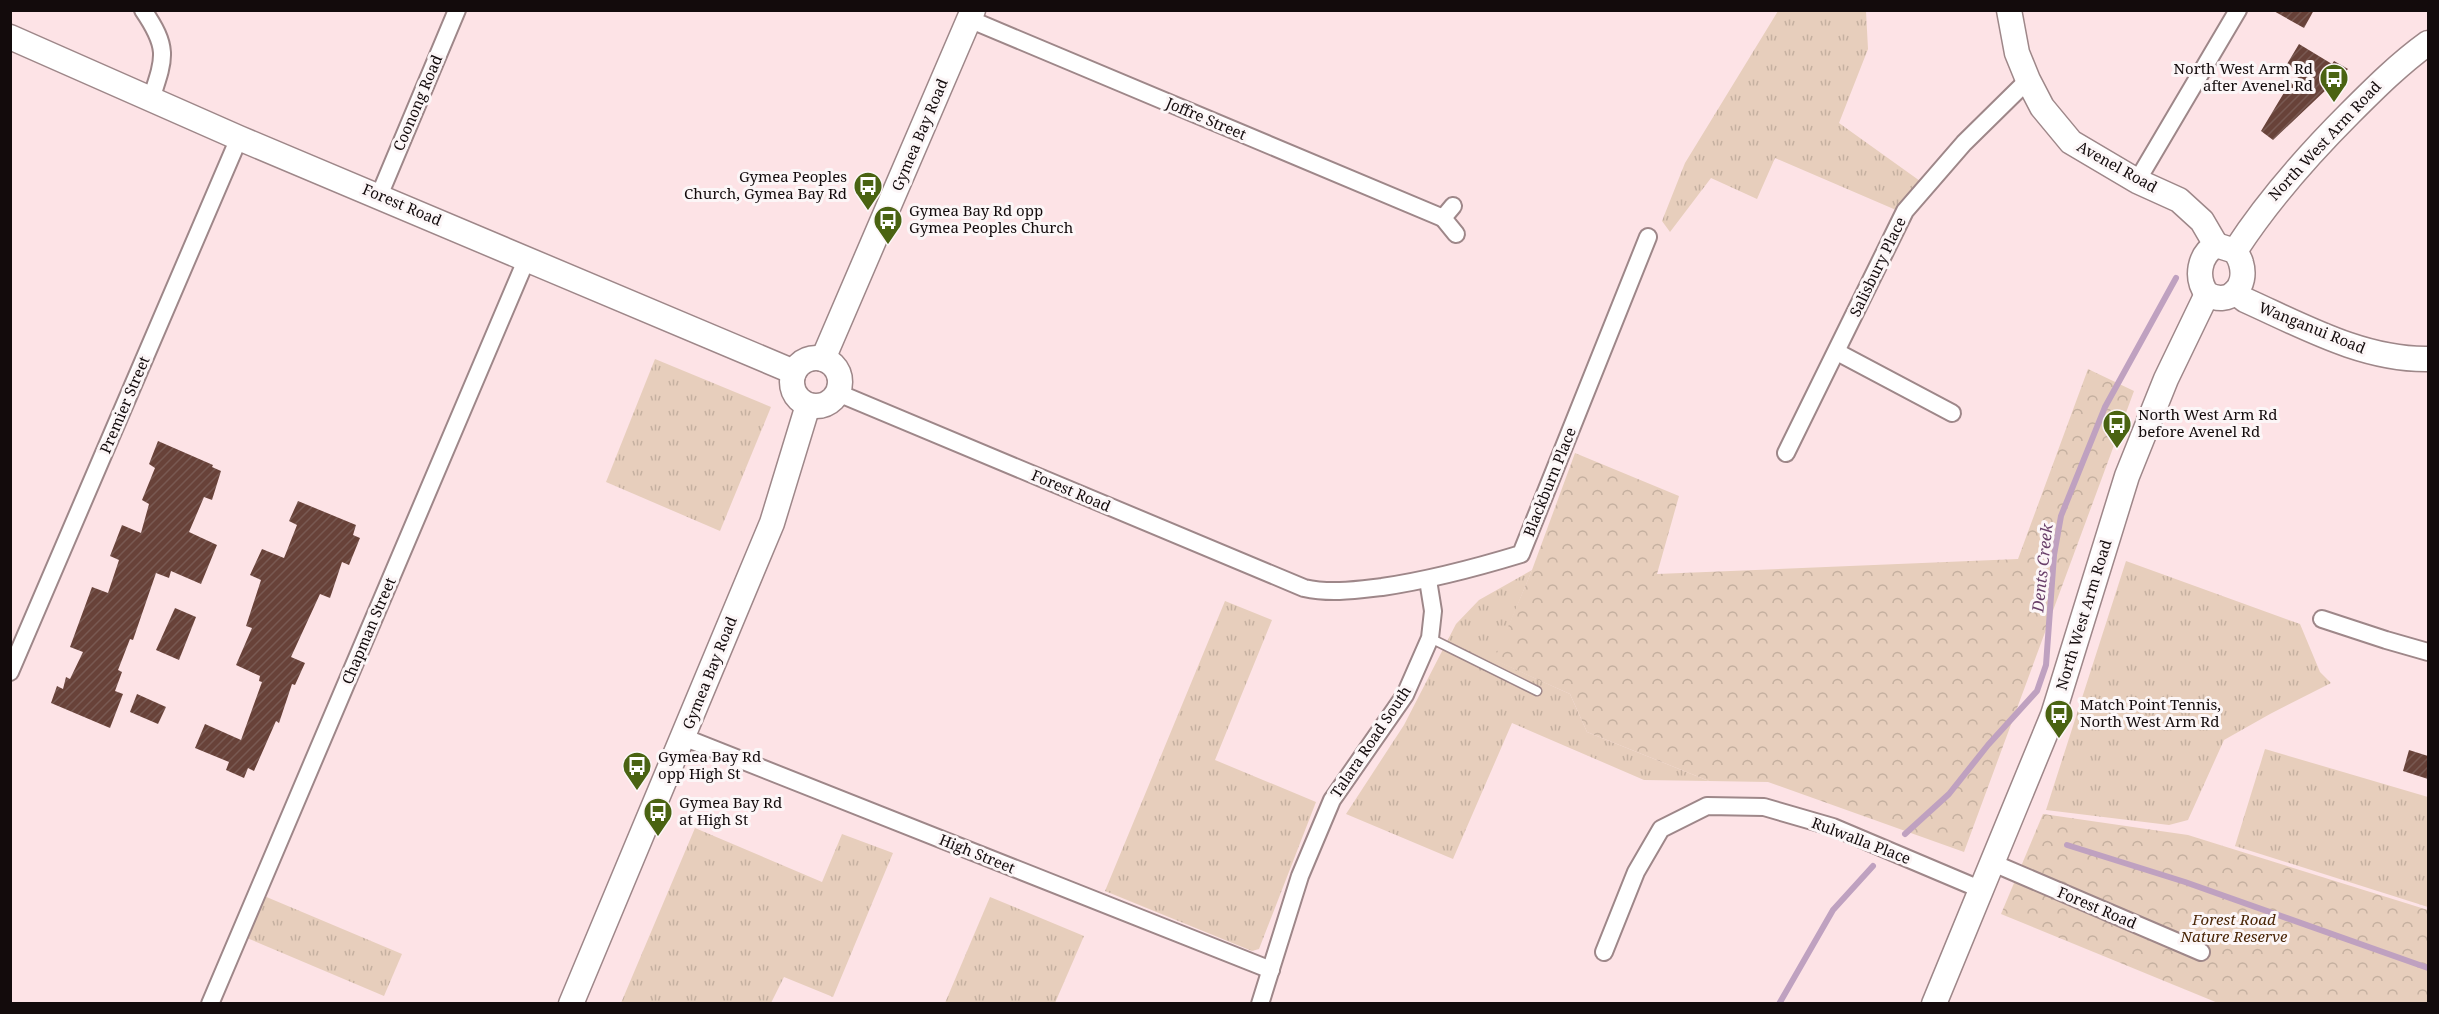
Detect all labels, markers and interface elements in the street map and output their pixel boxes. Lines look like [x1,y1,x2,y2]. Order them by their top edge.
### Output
street label: Coonong Road [388,51,446,154]
place label: North West Arm Rd after Avenel Rd [2174,58,2313,95]
bus stop icon: North West Arm Rd after Avenel Rd [2318,62,2350,104]
street label: Gymea Bay Road [886,75,952,194]
street label: North West Arm Road [2264,76,2385,204]
street label: Joffre Street [1162,92,1250,144]
street label: Avenel Road [2074,136,2161,196]
place label: Gymea Peoples Church, Gymea Bay Rd [684,166,847,203]
bus stop icon: Gymea Peoples Church, Gymea Bay Rd [852,170,884,212]
street label: Forest Road [360,178,445,230]
place label: Gymea Bay Rd opp Gymea Peoples Church [909,200,1074,237]
bus stop icon: Gymea Bay Rd opp Gymea Peoples Church [872,204,904,246]
street label: Salisbury Place [1844,213,1910,320]
street label: Wanganui Road [2256,297,2369,358]
street label: Premier Street [95,353,154,456]
place label: North West Arm Rd before Avenel Rd [2138,404,2277,441]
bus stop icon: North West Arm Rd before Avenel Rd [2101,408,2133,450]
street label: Blackburn Place [1518,424,1580,539]
street label: Forest Road [1029,464,1114,516]
water label: Dents Creek [2026,522,2058,614]
street label: North West Arm Road [2051,537,2115,692]
street label: Chapman Street [337,574,400,687]
street label: Gymea Bay Road [677,613,741,732]
street label: Talara Road South [1325,681,1415,801]
place label: Match Point Tennis, North West Arm Rd [2080,694,2221,731]
bus stop icon: Match Point Tennis, North West Arm Rd [2043,698,2075,740]
place label: Gymea Bay Rd opp High St [658,746,761,783]
bus stop icon: Gymea Bay Rd opp High St [621,750,653,792]
place label: Gymea Bay Rd at High St [679,792,782,829]
bus stop icon: Gymea Bay Rd at High St [642,796,674,838]
street label: Rulwalla Place [1809,812,1914,868]
street label: High Street [937,829,1018,877]
street label: Forest Road [2055,881,2140,933]
park label: Forest Road Nature Reserve [2180,909,2288,946]

